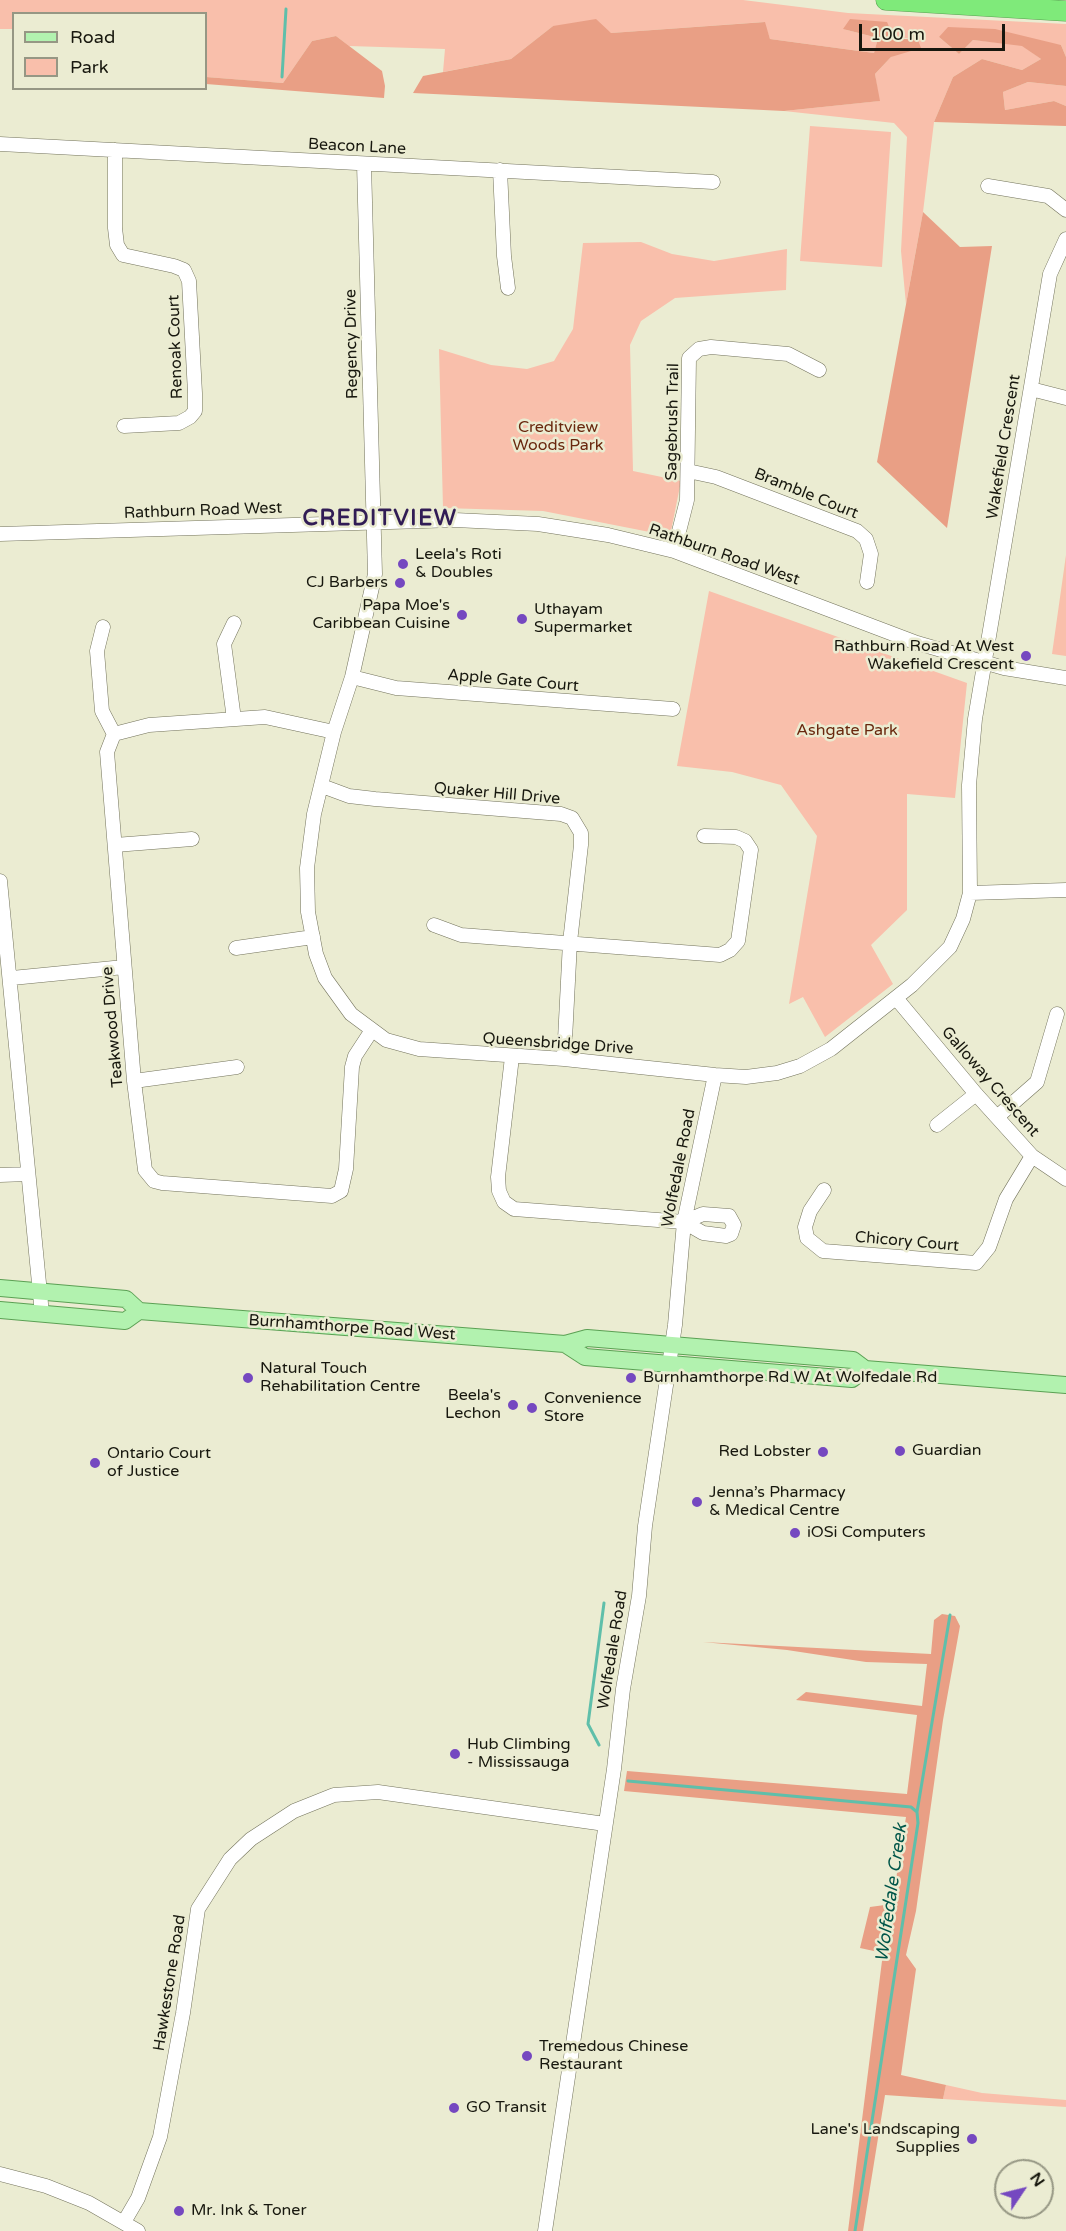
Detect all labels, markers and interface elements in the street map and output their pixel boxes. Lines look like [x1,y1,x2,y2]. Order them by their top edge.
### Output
legend [12,12,207,90]
scale bar [862,12,1008,50]
text: 100 m [870,23,925,45]
text: Road [70,26,115,48]
text: Park [70,56,108,78]
street label: Beacon Lane [307,135,407,159]
street label: Regency Drive [341,289,363,399]
street label: Renoak Court [165,295,187,399]
street label: Sagebrush Trail [662,363,684,481]
street label: Wakefield Crescent [983,373,1025,521]
park label: Creditview Woods Park [512,418,604,456]
street label: Bramble Court [751,464,861,524]
street label: Rathburn Road West [123,499,283,523]
district label: CREDITVIEW [303,506,457,532]
street label: Rathburn Road West [646,520,802,590]
place label: Leela's Roti & Doubles [415,545,502,583]
marker: Leela's Roti & Doubles [396,557,410,571]
place label: CJ Barbers [306,573,388,593]
marker: CJ Barbers [393,576,407,590]
place label: Papa Moe's Caribbean Cuisine [312,596,450,634]
place label: Uthayam Supermarket [534,600,632,638]
marker: Papa Moe's Caribbean Cuisine [455,608,469,622]
marker: Uthayam Supermarket [515,612,529,626]
place label: Rathburn Road At West Wakefield Crescent [834,637,1014,675]
marker: Rathburn Road At West Wakefield Crescent [1019,649,1033,663]
street label: Apple Gate Court [446,666,580,696]
park label: Ashgate Park [796,721,898,741]
street label: Quaker Hill Drive [433,779,561,809]
street label: Teakwood Drive [98,966,128,1088]
street label: Galloway Crescent [937,1023,1043,1141]
street label: Queensbridge Drive [482,1029,634,1059]
street label: Wolfedale Road [658,1107,700,1229]
street label: Chicory Court [854,1228,960,1256]
street label: Burnhamthorpe Road West [248,1311,456,1345]
place label: Natural Touch Rehabilitation Centre [260,1359,420,1397]
place label: Burnhamthorpe Rd W At Wolfedale Rd [643,1368,937,1388]
marker: Natural Touch Rehabilitation Centre [241,1371,255,1385]
marker: Burnhamthorpe Rd W At Wolfedale Rd [624,1371,638,1385]
place label: Beela's Lechon [445,1386,501,1424]
place label: Convenience Store [544,1389,642,1427]
marker: Beela's Lechon [506,1398,520,1412]
marker: Convenience Store [525,1401,539,1415]
place label: Guardian [912,1441,982,1461]
place label: Red Lobster [718,1442,811,1462]
place label: Ontario Court of Justice [107,1444,211,1482]
marker: Guardian [893,1444,907,1458]
marker: Red Lobster [816,1445,830,1459]
marker: Ontario Court of Justice [88,1456,102,1470]
place label: Jenna’s Pharmacy & Medical Centre [709,1483,845,1521]
marker: Jenna’s Pharmacy & Medical Centre [690,1495,704,1509]
place label: iOSi Computers [807,1523,926,1543]
marker: iOSi Computers [788,1526,802,1540]
street label: Wolfedale Road [594,1589,632,1711]
place label: Hub Climbing - Mississauga [467,1735,571,1773]
marker: Hub Climbing - Mississauga [448,1747,462,1761]
water label: Wolfedale Creek [872,1822,912,1964]
street label: Hawkestone Road [150,1913,190,2053]
place label: Tremedous Chinese Restaurant [539,2037,688,2075]
marker: Tremedous Chinese Restaurant [520,2049,534,2063]
place label: GO Transit [466,2098,547,2118]
marker: GO Transit [447,2101,461,2115]
place label: Lane's Landscaping Supplies [810,2120,960,2158]
marker: Lane's Landscaping Supplies [965,2132,979,2146]
north arrow [994,2159,1054,2219]
text: N [1025,2169,1049,2191]
place label: Mr. Ink & Toner [191,2201,307,2221]
marker: Mr. Ink & Toner [172,2204,186,2218]

